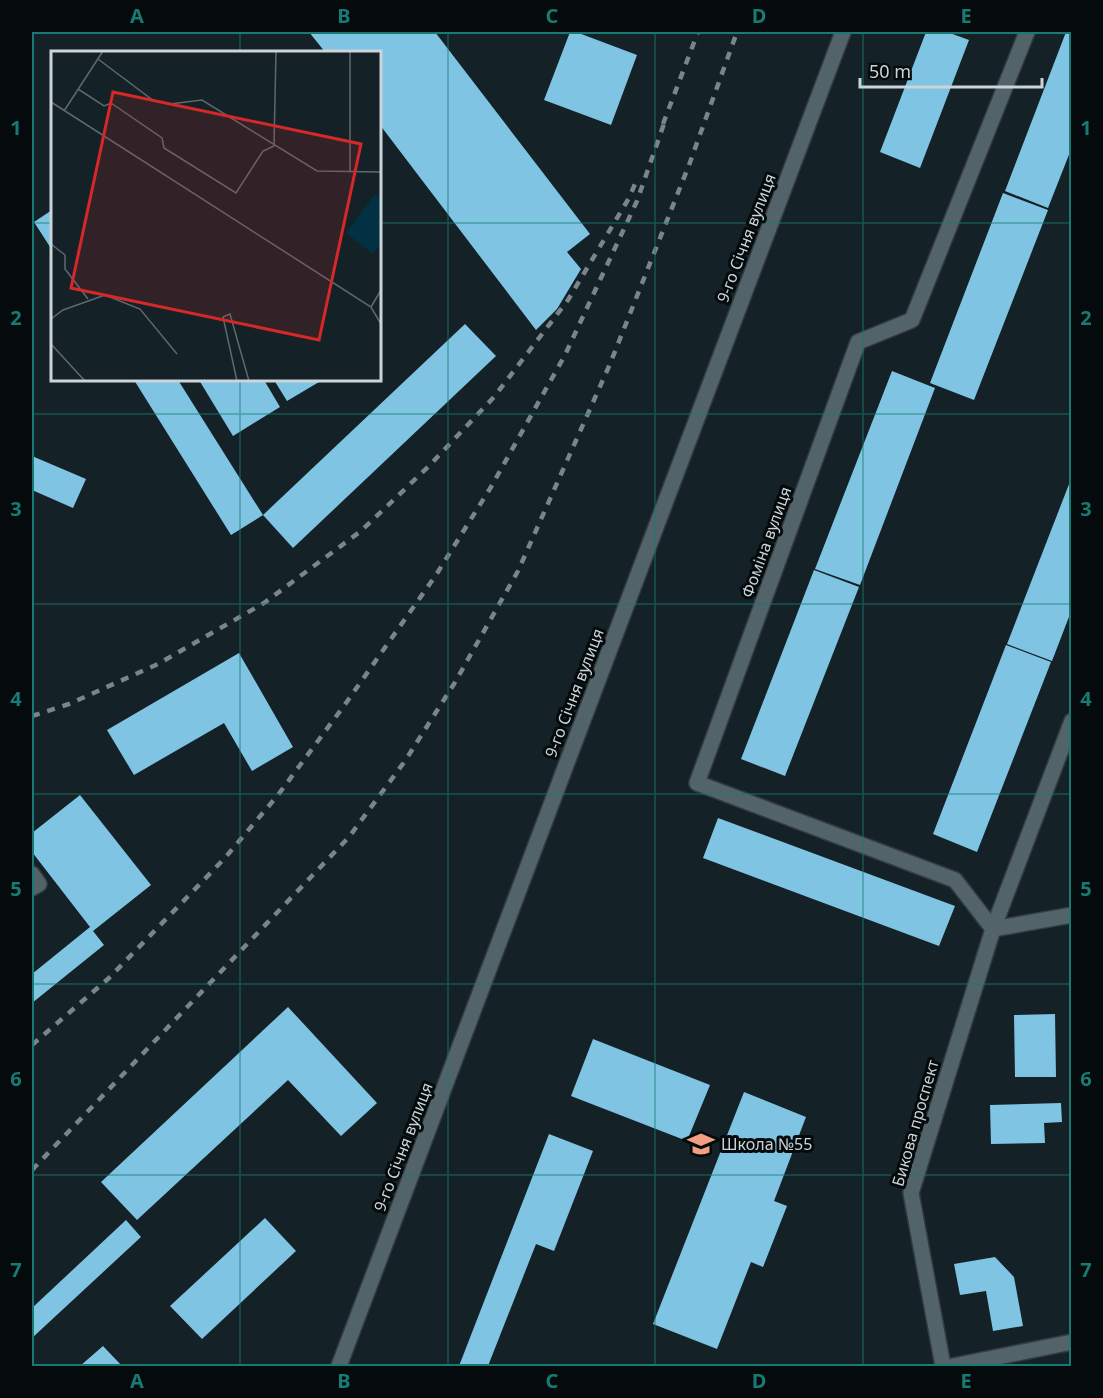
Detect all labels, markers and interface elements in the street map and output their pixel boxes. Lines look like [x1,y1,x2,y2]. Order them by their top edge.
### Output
text: A [130,2,144,29]
text: B [337,2,351,29]
text: C [546,2,559,29]
text: D [752,2,766,29]
text: E [960,2,972,29]
inset map [51,51,381,381]
scale bar [860,51,1042,89]
text: 50 m [869,59,911,83]
text: 1 [10,114,22,141]
text: 1 [1080,114,1092,141]
street label: 9-го Січня вулиця [711,170,781,306]
text: 2 [10,304,22,331]
text: 2 [1080,304,1092,331]
street label: Фоміна вулиця [736,484,796,600]
text: 3 [10,495,22,522]
text: 3 [1080,495,1092,522]
street label: 9-го Січня вулиця [539,625,609,761]
text: 4 [10,685,22,712]
text: 4 [1080,685,1092,712]
text: 5 [10,875,22,902]
text: 5 [1080,875,1092,902]
street label: Бикова проспект [886,1057,944,1189]
text: 6 [10,1065,22,1092]
text: 6 [1080,1065,1092,1092]
street label: 9-го Січня вулиця [368,1079,438,1215]
school or university icon: Школа №55 [686,1129,716,1159]
place label: Школа №55 [721,1133,812,1155]
text: 7 [10,1256,22,1283]
text: 7 [1080,1256,1092,1283]
text: A [130,1367,144,1394]
text: B [337,1367,351,1394]
text: C [546,1367,559,1394]
text: D [752,1367,766,1394]
text: E [960,1367,972,1394]

